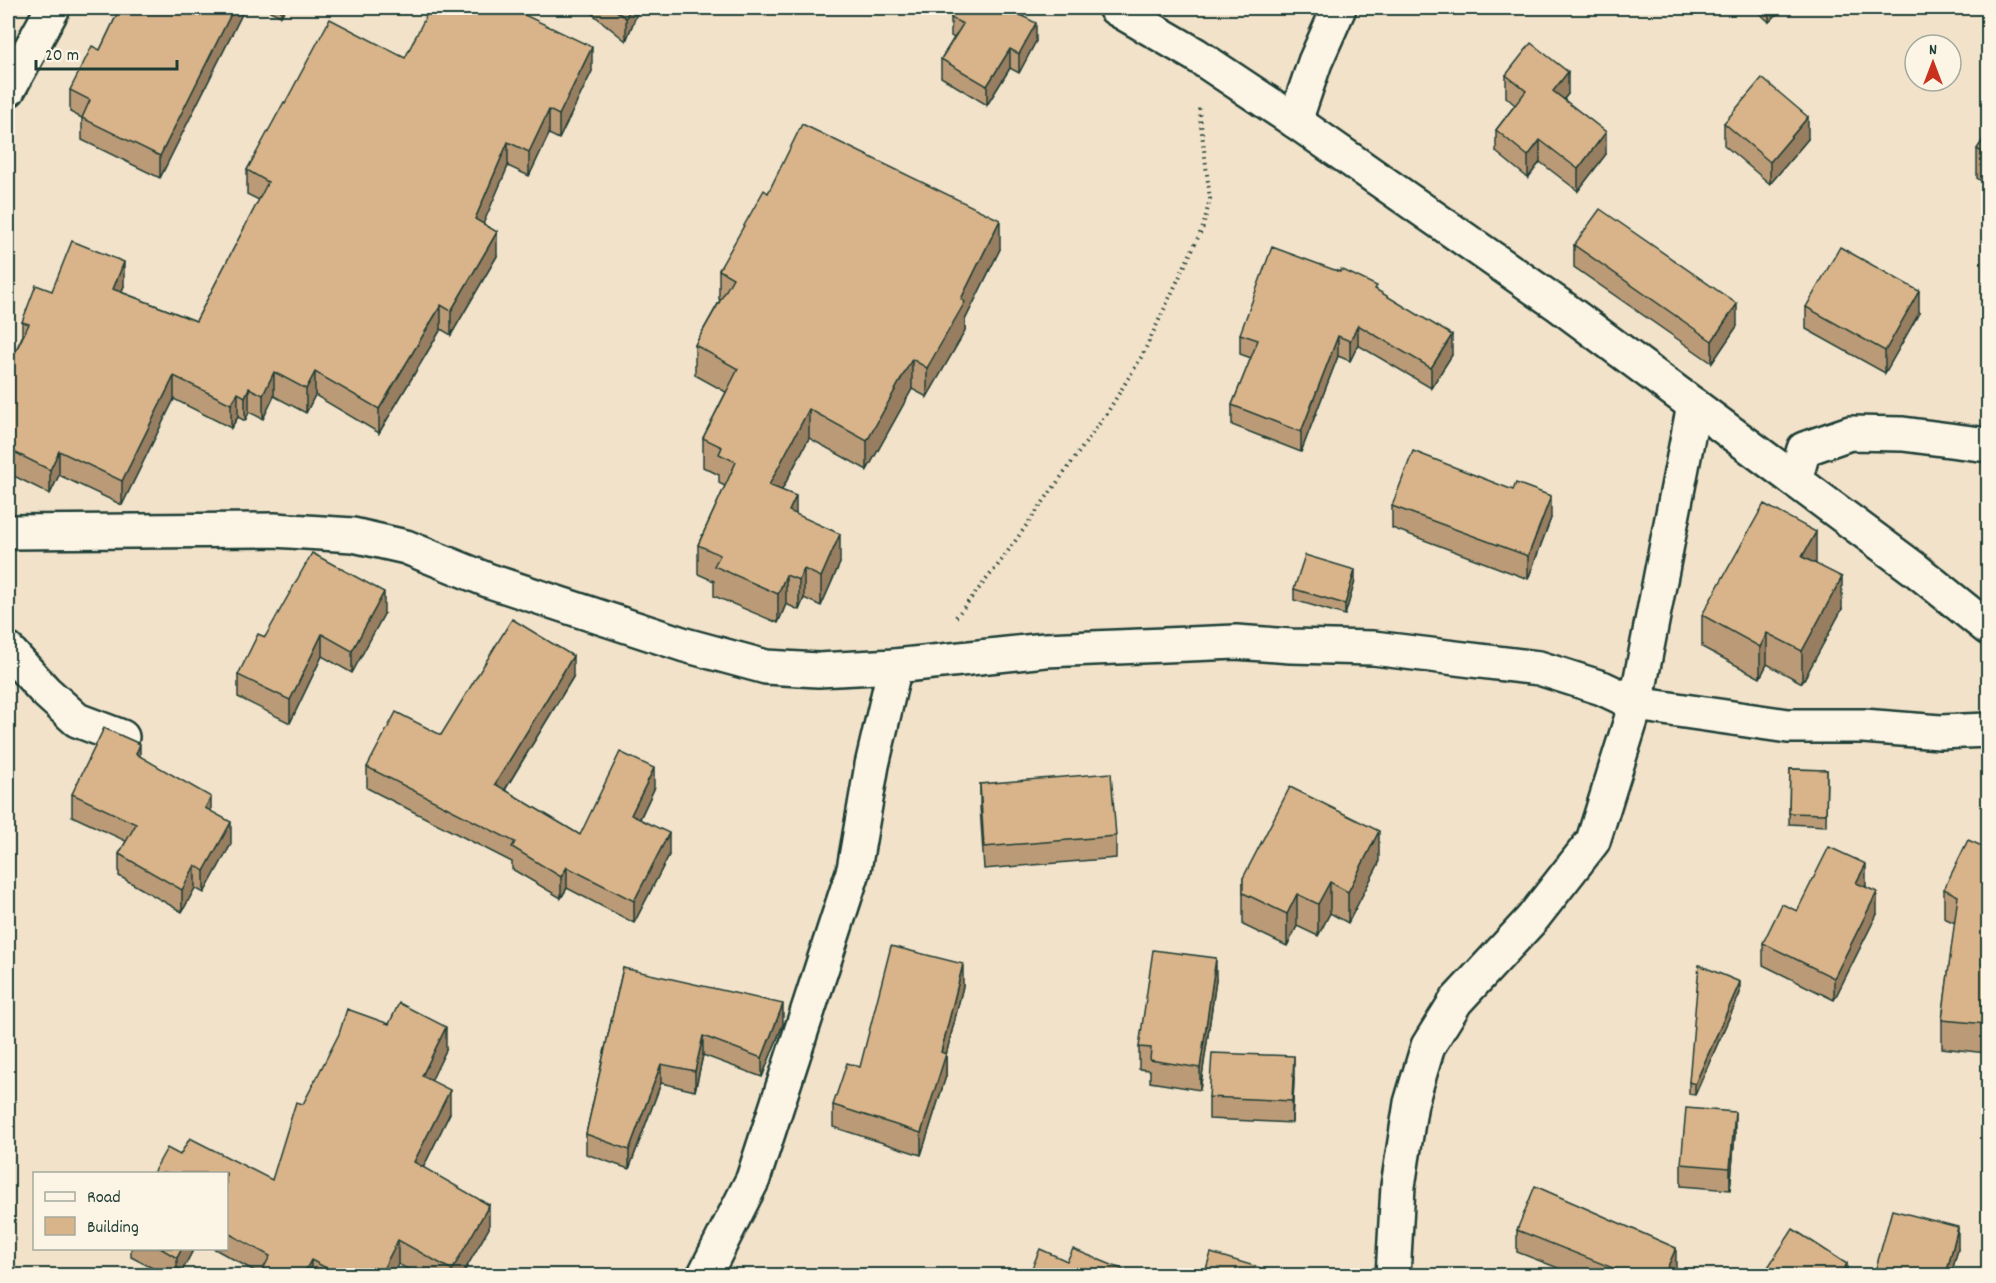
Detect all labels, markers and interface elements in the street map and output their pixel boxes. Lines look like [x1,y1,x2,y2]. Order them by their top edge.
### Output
scale bar [36,33,177,71]
north arrow [1903,33,1963,93]
text: N [1929,39,1937,62]
text: 20 m [45,44,79,69]
legend [33,1172,228,1250]
text: Road [87,1186,121,1211]
text: Building [87,1216,139,1241]

